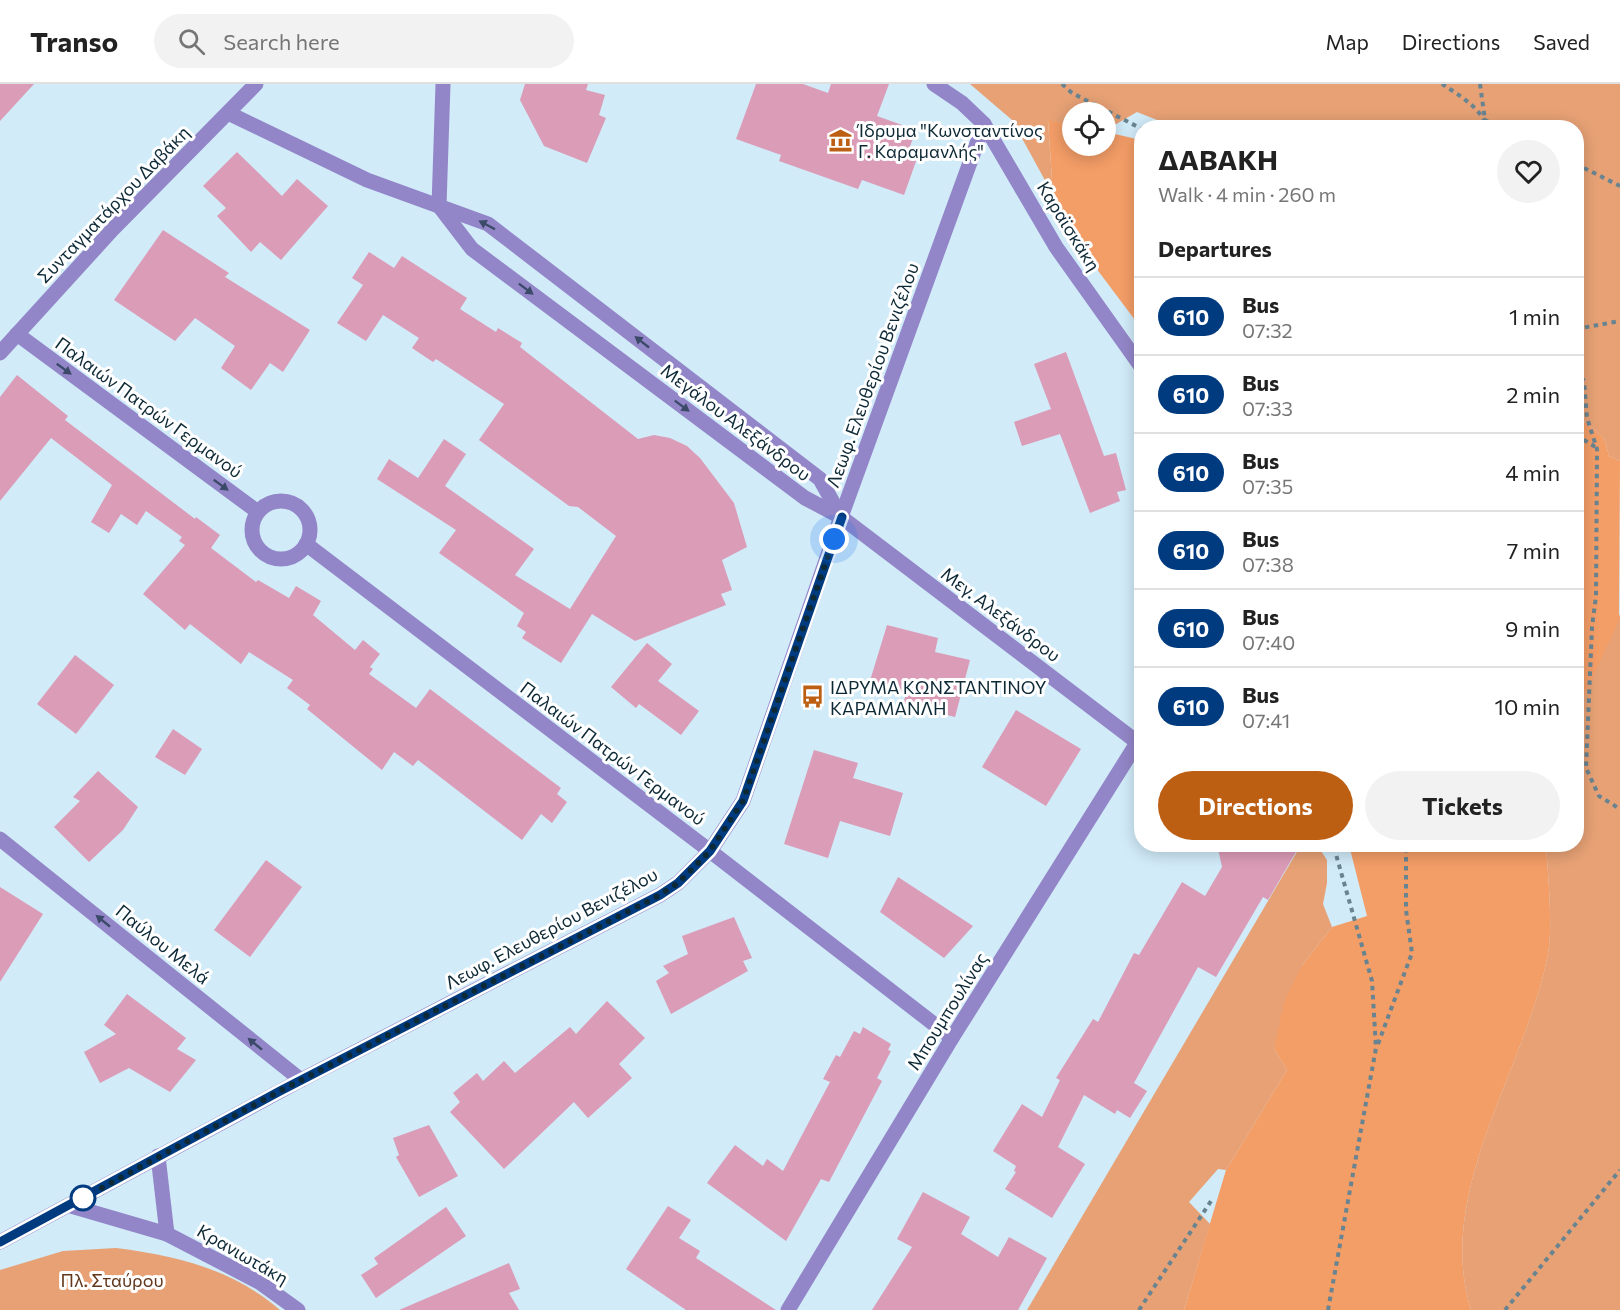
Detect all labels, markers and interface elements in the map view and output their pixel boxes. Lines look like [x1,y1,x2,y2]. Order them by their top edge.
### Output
search box [154,14,574,68]
text: Transo [30,24,118,58]
icon: search [175,25,208,58]
text: Search here [223,28,340,55]
text: Map [1326,29,1369,54]
text: Directions [1402,29,1500,54]
text: Saved [1533,29,1590,54]
map controls [1062,102,1116,156]
button: locate [1062,102,1116,156]
place label: Ίδρυμα "Κωνσταντίνος Γ. Καραμανλής" [856,119,1043,162]
street label: Συνταγματάρχου Δαβάκη [32,121,194,287]
museum icon: Ίδρυμα "Κωνσταντίνος Γ. Καραμανλής" [827,127,853,153]
button: heart [1497,140,1560,203]
text: ΔΑΒΑΚΗ [1158,142,1278,176]
street label: Καραϊσκάκη [1033,177,1105,275]
text: Walk · 4 min · 260 m [1158,182,1336,206]
one-way arrow [478,220,495,229]
text: Departures [1158,235,1272,262]
street label: Λεωφ. Ελευθερίου Βενιζέλου [821,260,923,490]
one-way arrow [517,283,533,295]
text: Bus [1242,291,1279,318]
text: 1 min [1509,303,1560,330]
text: 610 [1173,304,1209,329]
text: 07:32 [1242,318,1293,342]
street label: Παλαιών Πατρών Γερμανού [51,332,247,482]
one-way arrow [634,336,650,348]
street label: Μεγάλου Αλεξάνδρου [657,359,815,485]
one-way arrow [55,363,71,375]
text: Bus [1242,369,1279,396]
text: 2 min [1506,381,1560,408]
text: 610 [1173,382,1209,407]
text: 07:33 [1242,396,1293,420]
one-way arrow [673,400,689,412]
text: Bus [1242,447,1279,474]
text: 4 min [1505,459,1560,486]
text: 610 [1173,460,1209,485]
text: 07:35 [1242,474,1293,498]
one-way arrow [213,478,228,490]
your location [819,524,849,554]
text: Bus [1242,525,1279,552]
text: 7 min [1507,537,1560,564]
text: 610 [1173,538,1209,563]
text: 07:38 [1242,552,1294,576]
street label: Μεγ. Αλεξάνδρου [937,562,1065,666]
text: Bus [1242,603,1279,630]
text: 9 min [1505,615,1560,642]
text: 610 [1173,616,1209,641]
text: 07:40 [1242,630,1295,654]
street label: Παλαιών Πατρών Γερμανού [516,676,710,830]
place label: ΙΔΡΥΜΑ ΚΩΝΣΤΑΝΤΙΝΟΥ ΚΑΡΑΜΑΝΛΗ [830,676,1047,719]
text: Bus [1242,681,1279,708]
bus stop icon: ΙΔΡΥΜΑ ΚΩΝΣΤΑΝΤΙΝΟΥ ΚΑΡΑΜΑΝΛΗ [799,684,825,710]
text: 10 min [1495,693,1560,720]
text: 610 [1173,694,1209,719]
text: 07:41 [1242,708,1290,732]
button: Directions [1158,771,1353,840]
button: Tickets [1365,771,1560,840]
street label: Λεωφ. Ελευθερίου Βενιζέλου [441,863,661,993]
street label: Παύλου Μελά [112,899,214,989]
one-way arrow [95,915,111,928]
street label: Μπουμπουλίνας [902,948,992,1074]
one-way arrow [247,1037,263,1050]
unlabelled marker [70,1185,96,1211]
street label: Κρανιωτάκη [194,1219,292,1289]
park label: Πλ. Σταύρου [60,1269,164,1291]

